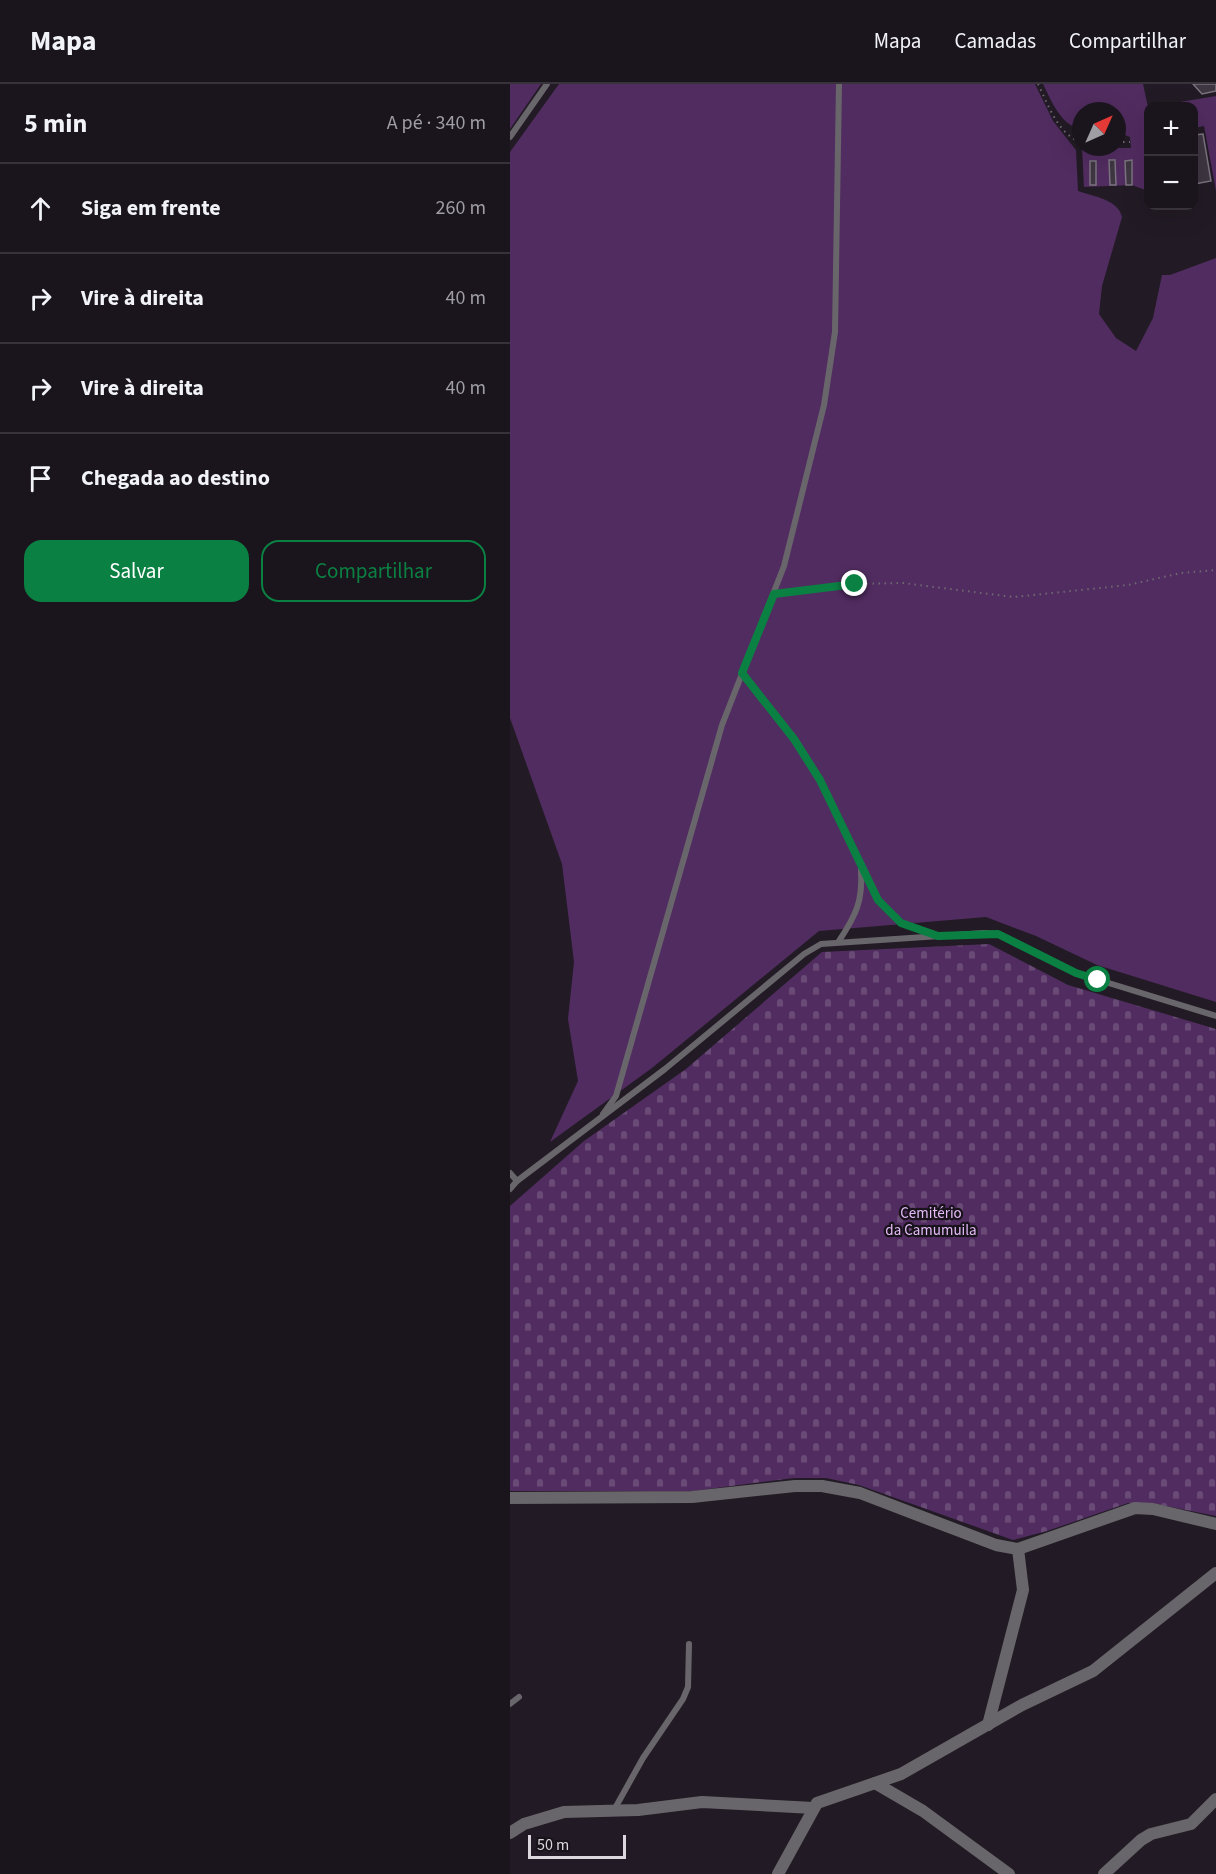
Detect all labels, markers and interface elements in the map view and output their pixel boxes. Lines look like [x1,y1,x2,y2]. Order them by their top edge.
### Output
text: Mapa [30,21,97,61]
text: Mapa [874,26,921,56]
text: Camadas [954,26,1036,56]
text: Compartilhar [1069,26,1186,56]
north arrow [1072,102,1126,156]
map controls [1144,102,1198,210]
button: + [1144,102,1198,156]
text: 5 min [24,105,87,142]
text: A pé · 340 m [387,109,486,137]
button: − [1144,156,1198,210]
icon: ahead [24,192,57,225]
text: Siga em frente [81,192,221,224]
text: 260 m [436,194,486,222]
icon: right [24,282,57,315]
text: Vire à direita [81,282,204,314]
text: 40 m [446,284,486,312]
icon: right [24,372,57,405]
text: Vire à direita [81,372,204,404]
text: 40 m [446,374,486,402]
icon: arrive [24,462,57,495]
text: Chegada ao destino [81,462,270,494]
button: Salvar [24,540,249,602]
button: Compartilhar [261,540,486,602]
route end [841,570,867,596]
route start [1084,966,1110,992]
park label: Cemitério da Camumuila [885,1203,977,1241]
scale bar [528,1832,626,1860]
text: 50 m [537,1834,569,1856]

